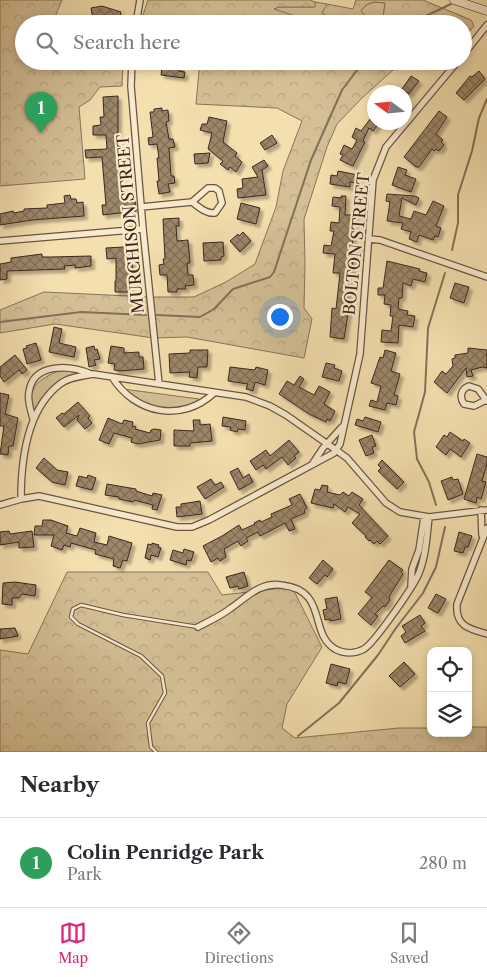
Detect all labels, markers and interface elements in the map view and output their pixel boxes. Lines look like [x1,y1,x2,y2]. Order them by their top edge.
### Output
search box [15,15,472,70]
icon: search [33,29,61,57]
text: Search here [73,31,181,54]
north arrow [367,85,412,130]
pin: 1 [25,92,57,133]
street label: MURCHISON STREET [112,134,148,314]
street label: BOLTON STREET [339,172,373,316]
your location [267,304,293,330]
map controls [427,647,472,737]
button: locate [427,647,472,692]
button: layers [427,692,472,737]
text: Nearby [20,772,99,797]
text: Colin Penridge Park [67,841,264,864]
text: 1 [32,853,40,873]
text: 280 m [419,853,467,873]
text: Park [67,864,102,884]
tab: Map [58,919,88,967]
tab: Directions [204,919,274,967]
tab: Saved [390,919,429,967]

